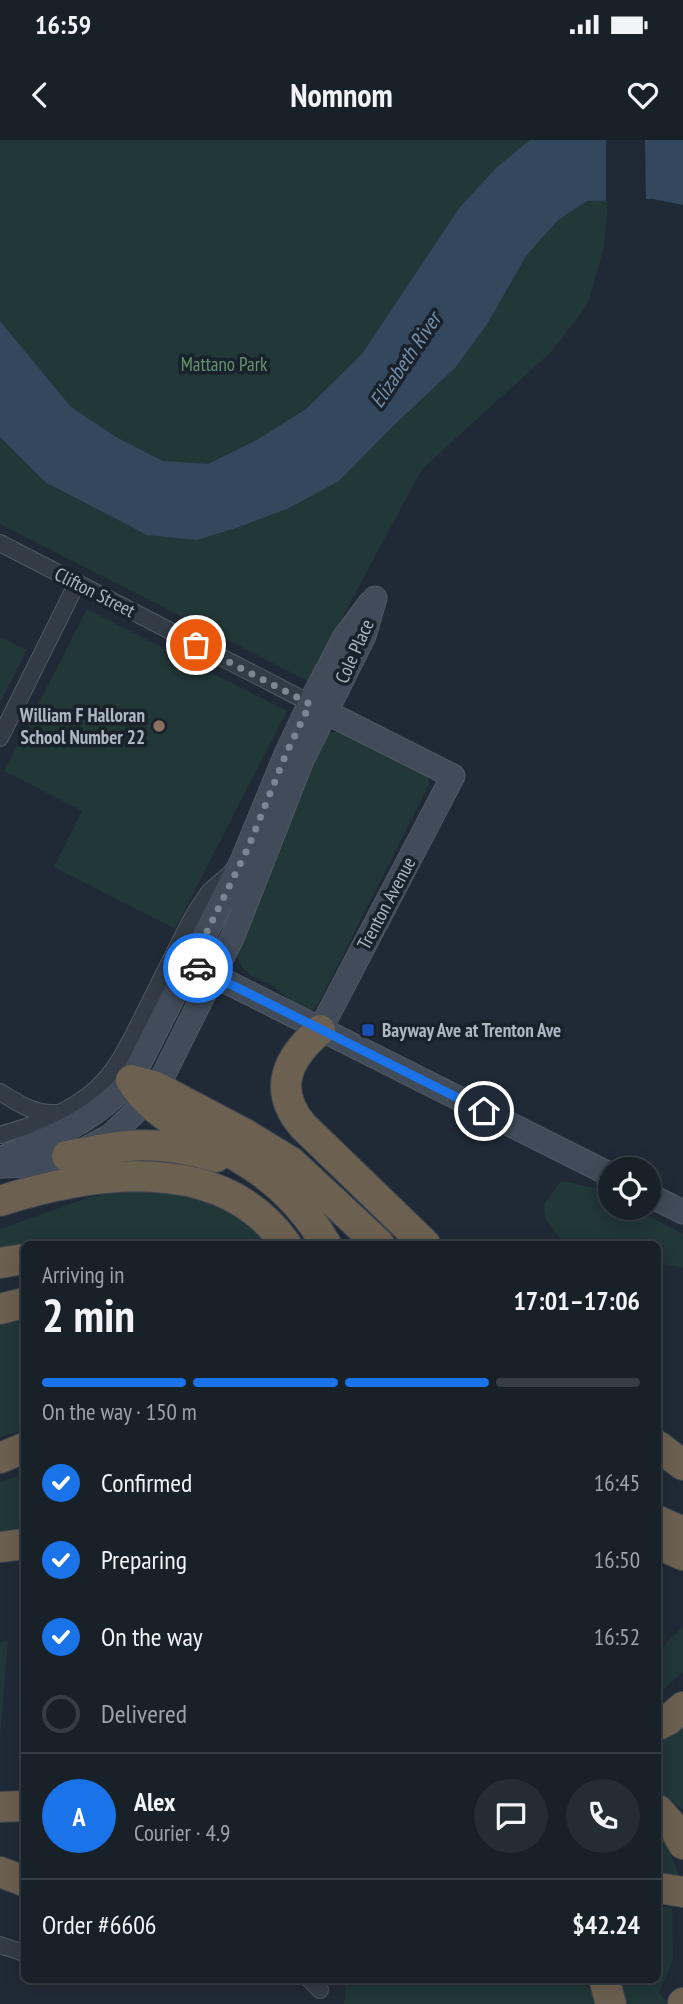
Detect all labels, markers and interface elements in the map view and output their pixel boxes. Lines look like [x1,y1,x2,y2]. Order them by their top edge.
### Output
text: 16:59 [35,8,91,41]
text: Nomnom [290,74,393,116]
icon: back [21,76,59,114]
icon: heart [624,76,662,114]
water label: Elizabeth River [363,305,448,413]
park label: Mattano Park [181,352,268,376]
street label: Clifton Street [51,562,140,623]
pin [166,615,226,675]
street label: Cole Place [329,615,379,687]
icon: bag [177,626,215,664]
place label: William F Halloran School Number 22 [19,703,145,749]
marker: William F Halloran School Number 22 [151,718,167,734]
street label: Trenton Avenue [352,852,420,953]
courier [163,933,233,1003]
icon: car [179,949,217,987]
place label: Bayway Ave at Trenton Ave [382,1018,561,1042]
marker: Bayway Ave at Trenton Ave [360,1022,376,1038]
pin [454,1081,514,1141]
icon: home [465,1092,503,1130]
map controls [598,1157,661,1220]
button: locate [598,1157,661,1220]
text: Arriving in [42,1260,124,1289]
text: 17:01–17:06 [513,1284,640,1317]
text: 2 min [42,1285,135,1345]
text: On the way · 150 m [42,1397,197,1426]
icon: check [42,1464,80,1502]
text: Confirmed [101,1466,192,1499]
text: 16:45 [594,1468,640,1497]
icon: check [42,1541,80,1579]
text: Preparing [101,1543,187,1576]
text: 16:50 [594,1545,640,1574]
icon: check [42,1618,80,1656]
text: On the way [101,1620,203,1653]
text: 16:52 [594,1622,640,1651]
text: Delivered [101,1697,187,1730]
button: chat [474,1779,548,1853]
button: phone [566,1779,640,1853]
text: Alex [134,1785,175,1818]
text: A [72,1800,86,1833]
text: Courier · 4.9 [134,1818,230,1847]
text: Order #6606 [42,1908,157,1941]
text: $42.24 [572,1908,640,1941]

